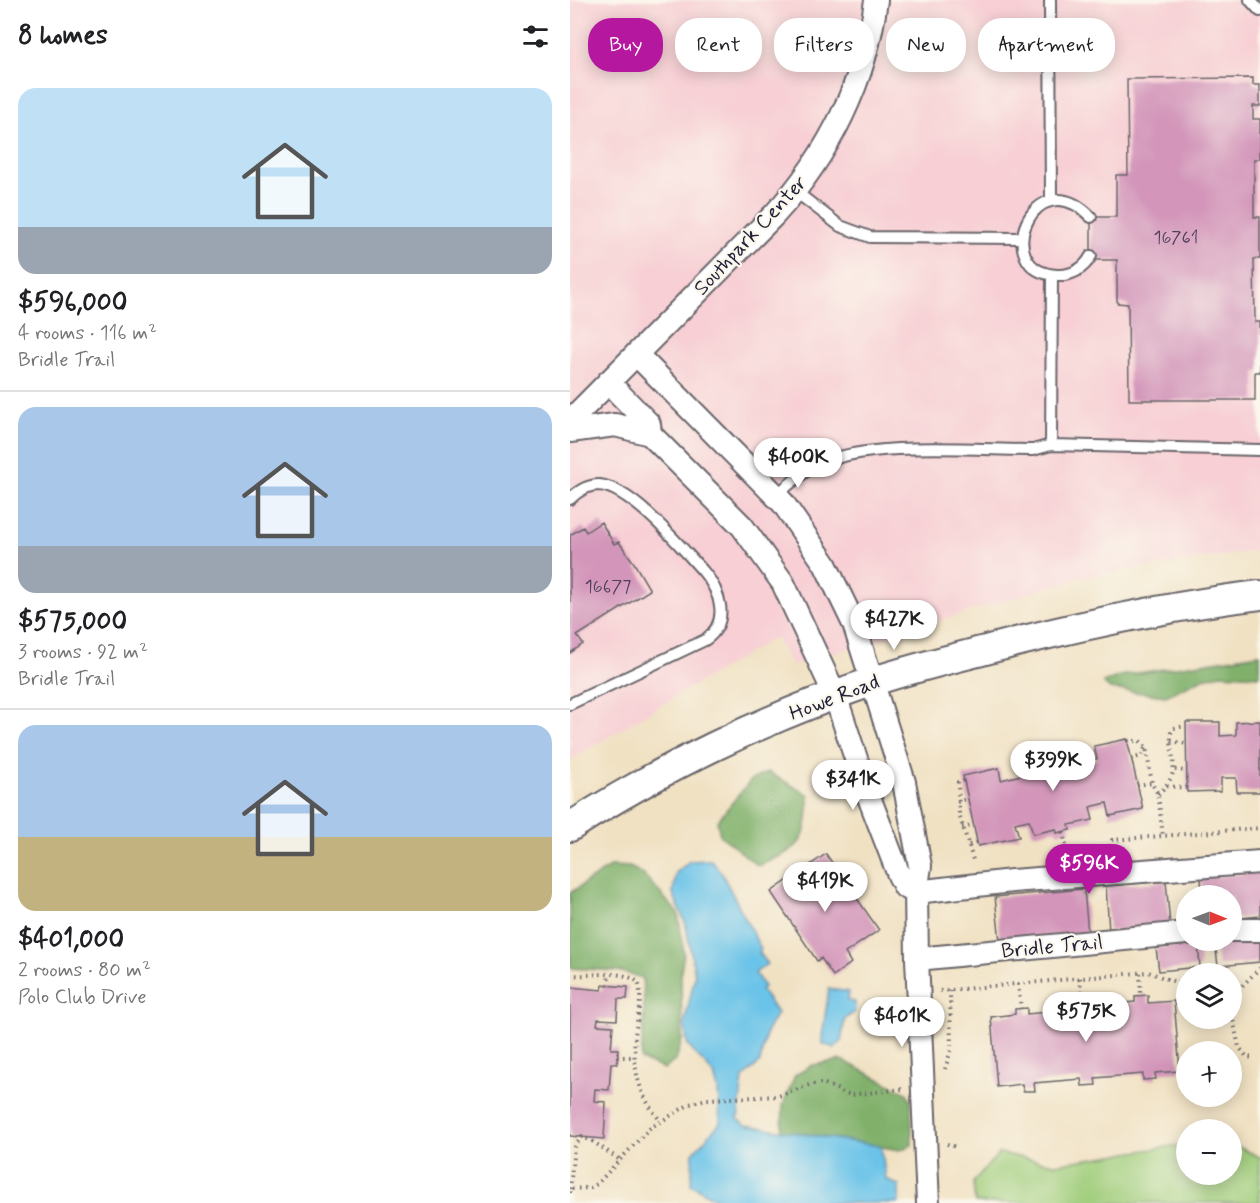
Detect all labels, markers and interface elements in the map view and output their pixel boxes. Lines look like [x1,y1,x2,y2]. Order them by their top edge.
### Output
chip: Buy [588,18,663,72]
chip: Rent [675,18,762,72]
chip: Filters [774,18,874,72]
chip: New [886,18,966,72]
chip: Apartment [978,18,1115,72]
text: 8 homes [18,19,108,53]
icon: filters [519,20,552,53]
icon: home [231,127,339,235]
street label: Southpark Center [688,169,814,302]
house number: 16761 [1154,226,1199,250]
text: $596,000 [18,286,127,320]
text: 4 rooms · 116 m² [18,320,157,347]
text: Bridle Trail [18,347,115,374]
pin: $400K [756,438,840,489]
text: $400K [768,444,828,471]
icon: home [231,446,339,554]
house number: 16677 [585,575,631,599]
pin: $427K [852,600,936,651]
text: $575,000 [18,605,127,639]
text: $427K [864,606,924,633]
text: 3 rooms · 92 m² [18,639,148,666]
text: Bridle Trail [18,666,115,693]
street label: Howe Road [785,668,883,728]
pin: $399K [1011,741,1095,792]
text: $399K [1024,747,1082,774]
pin: $341K [811,760,895,811]
icon: home [231,764,339,872]
text: $341K [826,766,880,793]
pin: $596K [1047,844,1131,895]
text: $596K [1059,850,1119,877]
pin: $419K [783,862,867,913]
text: $419K [797,868,853,895]
north arrow [1176,885,1242,951]
map controls [1176,885,1242,1185]
text: $401,000 [18,923,124,957]
street label: Bridle Trail [1000,929,1104,965]
text: 2 rooms · 80 m² [18,957,151,984]
button: layers [1176,963,1242,1029]
text: Polo Club Drive [18,984,147,1011]
pin: $575K [1044,992,1128,1043]
pin: $401K [860,997,944,1048]
text: $575K [1056,998,1116,1025]
text: $401K [874,1003,930,1030]
button: + [1176,1041,1242,1107]
button: − [1176,1119,1242,1185]

